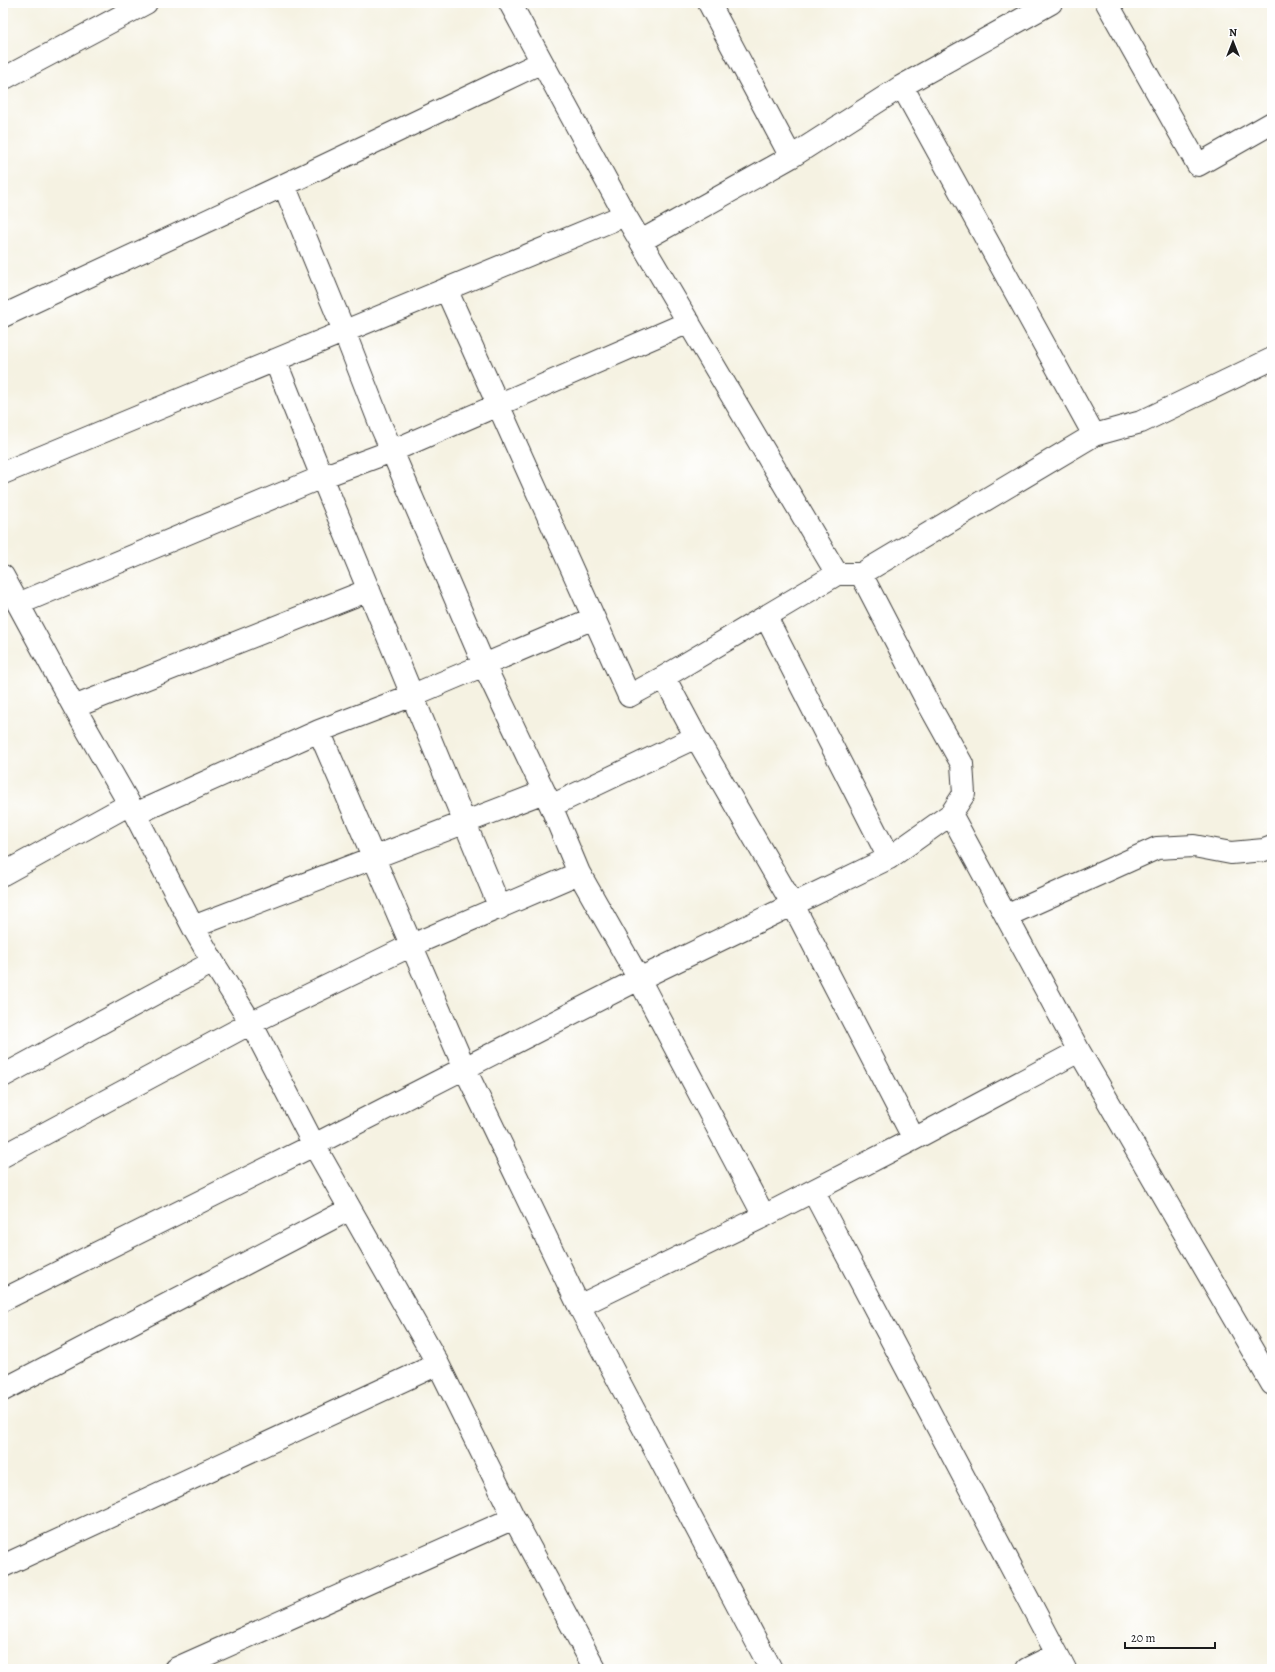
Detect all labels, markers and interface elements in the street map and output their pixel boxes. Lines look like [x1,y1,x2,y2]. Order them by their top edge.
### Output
north arrow [1213,22,1253,62]
text: N [1229,25,1237,40]
scale bar [1125,1624,1215,1650]
text: 20 m [1131,1630,1155,1646]

